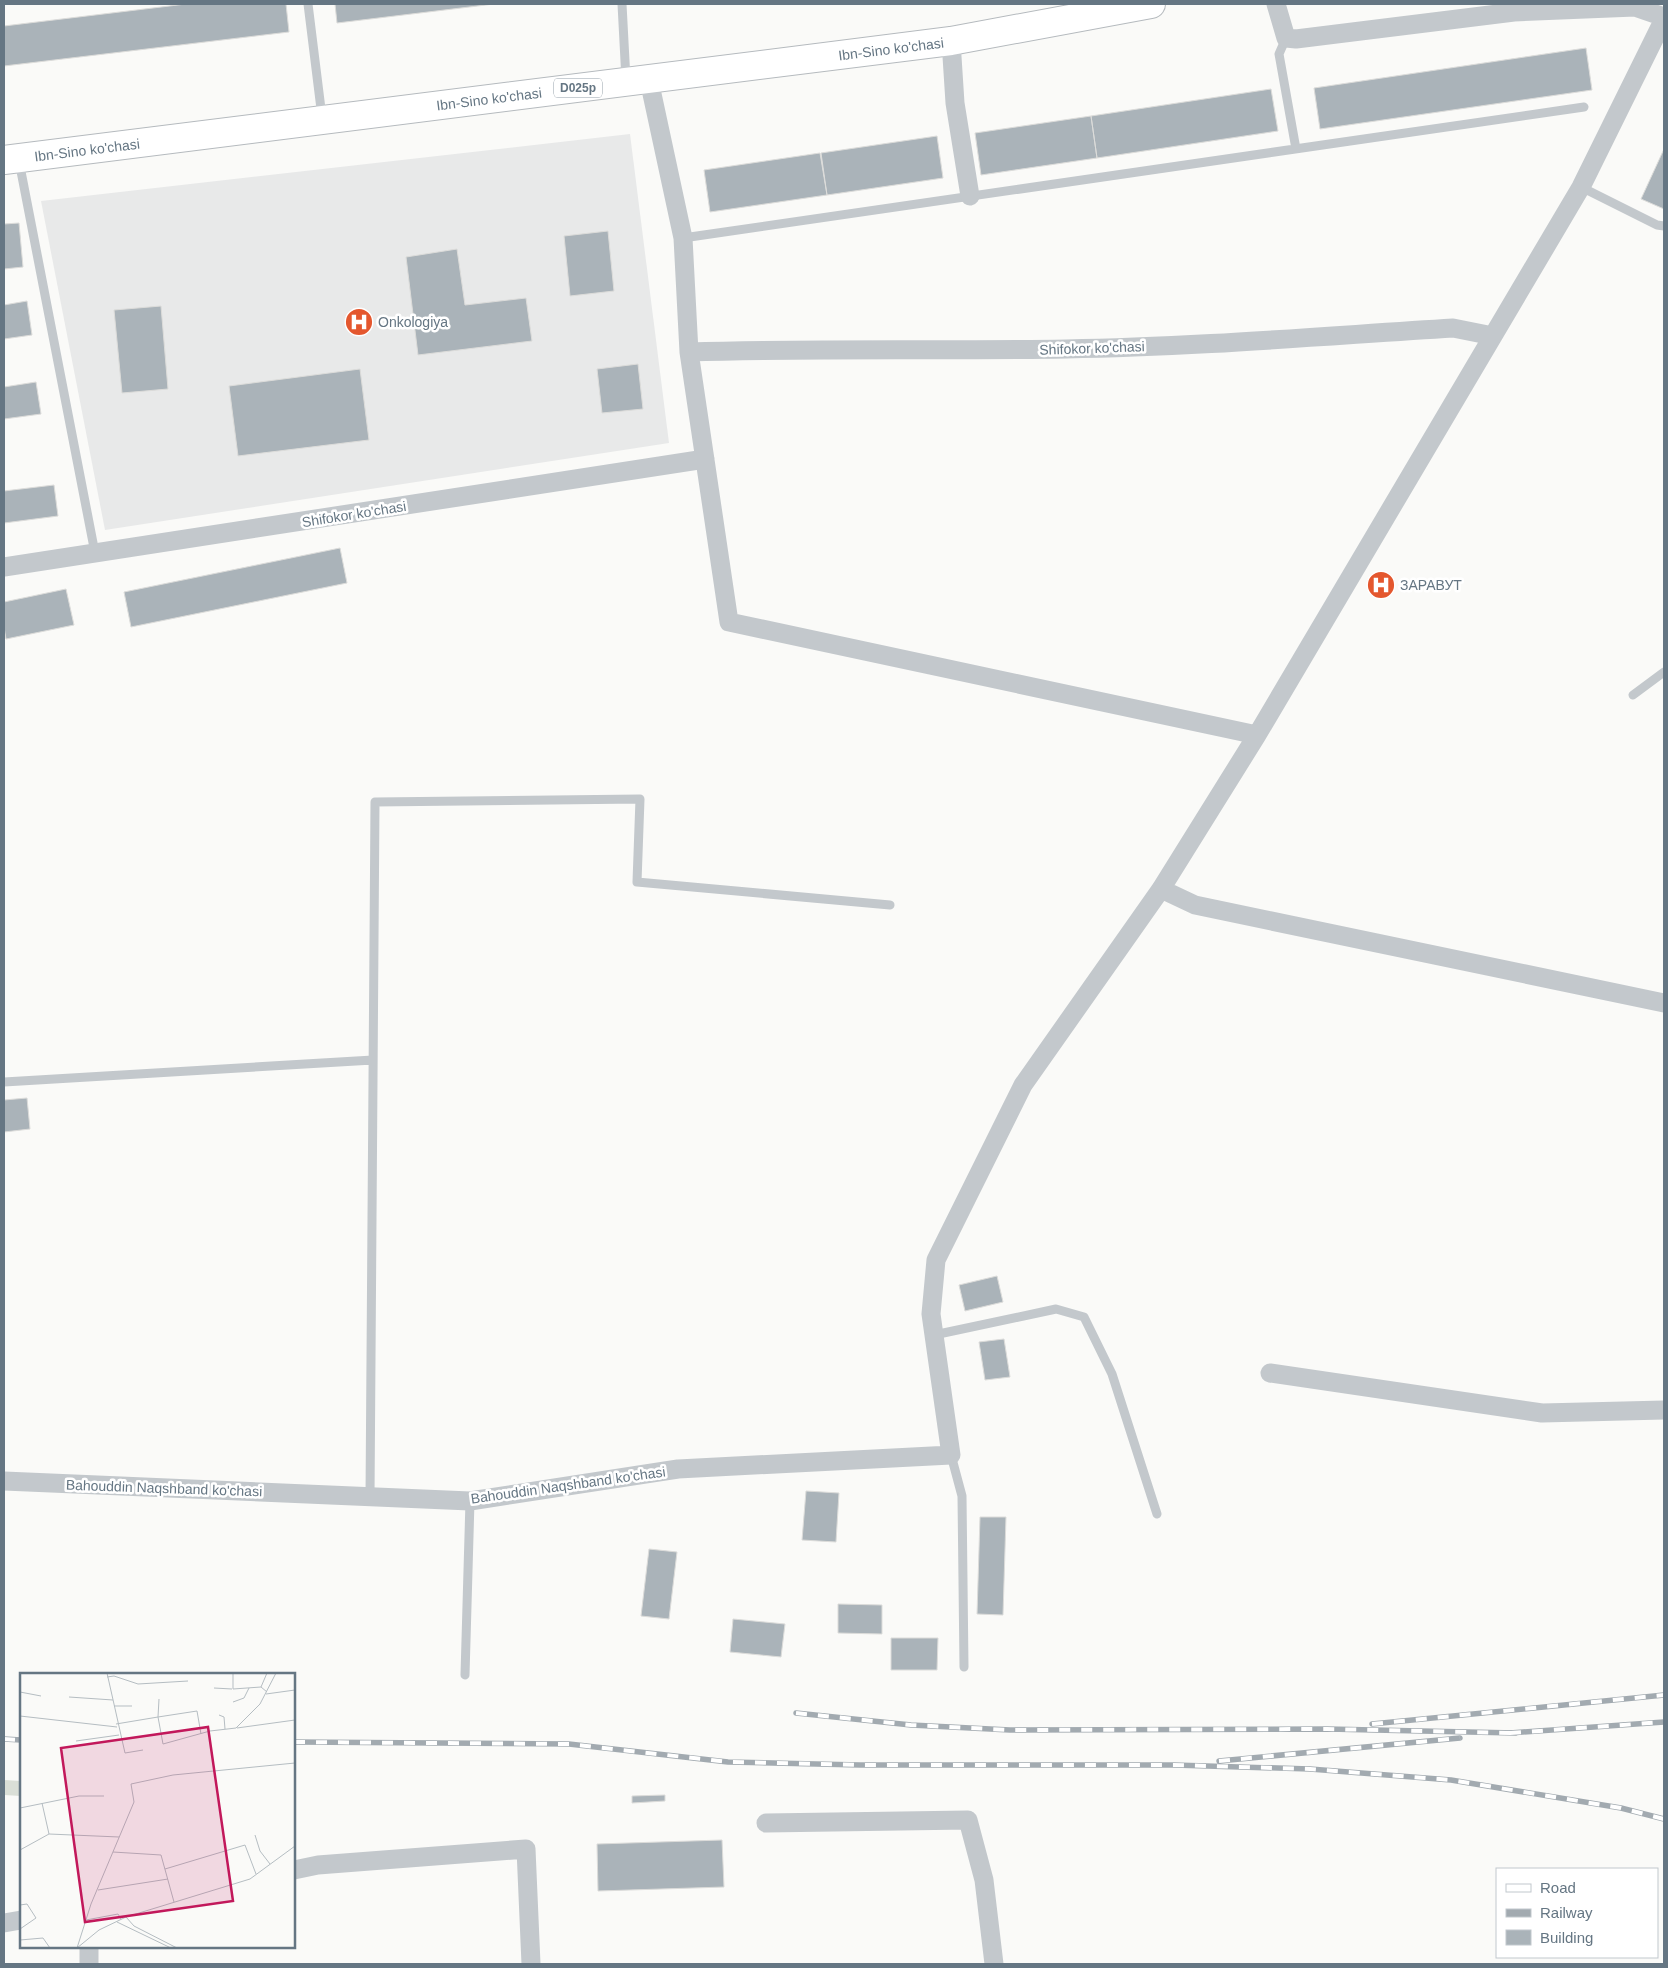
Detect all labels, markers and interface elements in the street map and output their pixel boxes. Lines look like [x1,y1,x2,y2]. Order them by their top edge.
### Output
street label: Ibn-Sino ko'chasi [837,35,945,63]
road number: D025p [554,78,602,98]
street label: Ibn-Sino ko'chasi [435,85,543,113]
street label: Ibn-Sino ko'chasi [33,136,141,164]
hospital icon: Onkologiya [344,307,374,337]
place label: Onkologiya [378,314,448,330]
street label: Shifokor ko'chasi [1039,338,1145,358]
street label: Shifokor ko'chasi [301,498,407,530]
hospital icon: ЗАРАВУТ [1366,570,1396,600]
place label: ЗАРАВУТ [1400,577,1462,593]
street label: Bahouddin Naqshband ko'chasi [470,1463,666,1507]
street label: Bahouddin Naqshband ko'chasi [66,1477,262,1499]
inset map [20,1673,295,1948]
legend [1496,1868,1658,1958]
text: Road [1540,1879,1576,1896]
text: Railway [1540,1904,1593,1921]
text: Building [1540,1929,1593,1946]

